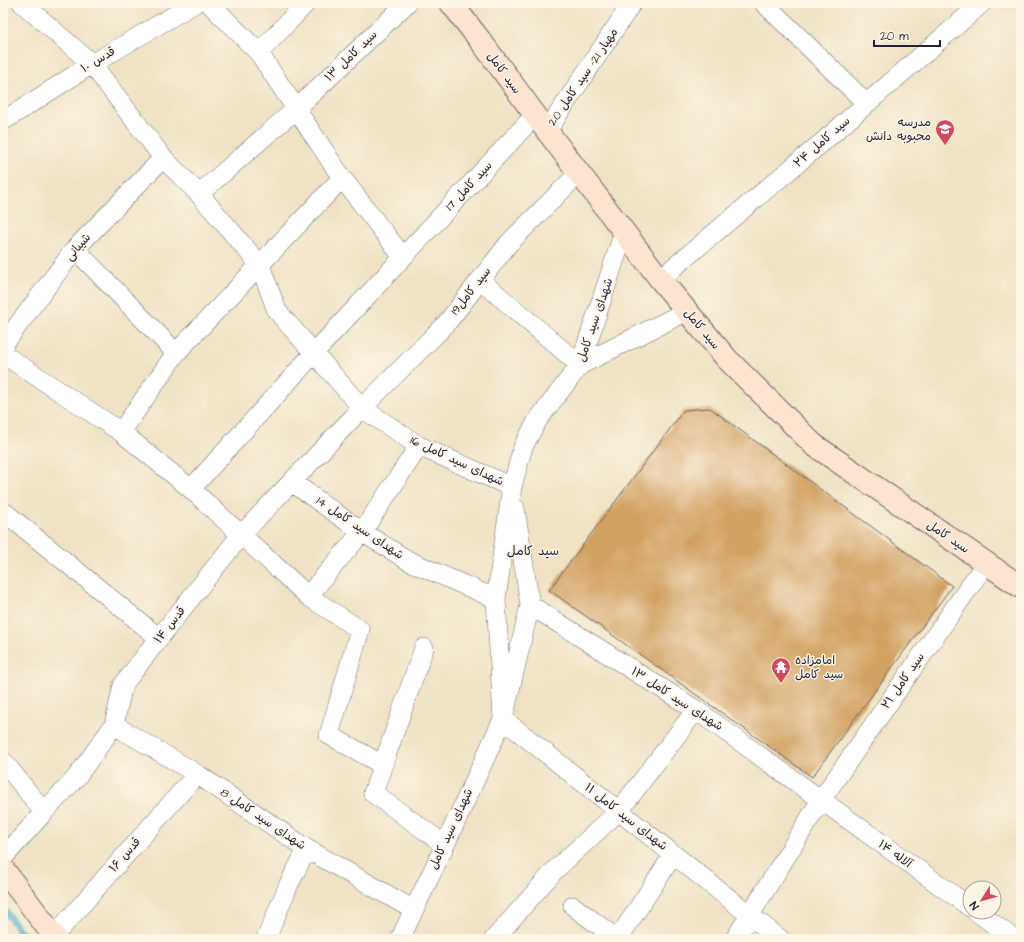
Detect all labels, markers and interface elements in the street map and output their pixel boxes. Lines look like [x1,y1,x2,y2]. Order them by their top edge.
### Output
scale bar [874,22,940,48]
street label: مهیار 21- سید کامل 20 [544,25,622,129]
street label: سید کامل ۱۳ [321,27,381,85]
text: 20 m [880,28,909,45]
street label: قدس ۱۰ [77,43,119,77]
street label: سید کامل [483,48,525,98]
street label: سید کامل ۲۴ [790,113,854,171]
place label: مدرسه محبوبه دانش [866,114,931,145]
school or university icon: مدرسه محبوبه دانش [934,118,956,146]
street label: سید کامل 17 [442,158,496,214]
street label: شیبانی [61,229,95,265]
street label: سید کامل19 [447,263,495,319]
street label: شهدای سید کامل [573,276,617,364]
street label: سید کامل [680,305,724,353]
street label: شهدای سید کامل 16 [407,432,507,490]
street label: شهدای سید کامل 14 [313,492,407,564]
street label: سید کامل [923,516,973,558]
district label: سید کامل [507,542,559,560]
street label: قدس ۱۴ [150,603,190,647]
street label: سید کامل ۲۱ [877,649,929,713]
place label: امامزاده سید کامل [795,652,843,683]
temple icon: امامزاده سید کامل [770,656,792,684]
street label: شهدای سید کامل ۱۳ [628,663,726,735]
street label: شهدای سید کامل ۱۱ [581,779,671,855]
street label: شهدای سید کامل 8 [217,784,309,854]
street label: شهدای سید کامل [425,786,477,872]
street label: قدس ۱۶ [105,834,145,876]
street label: آلاله ۱۴ [875,836,916,873]
north arrow [962,880,1002,920]
text: N [966,898,982,913]

